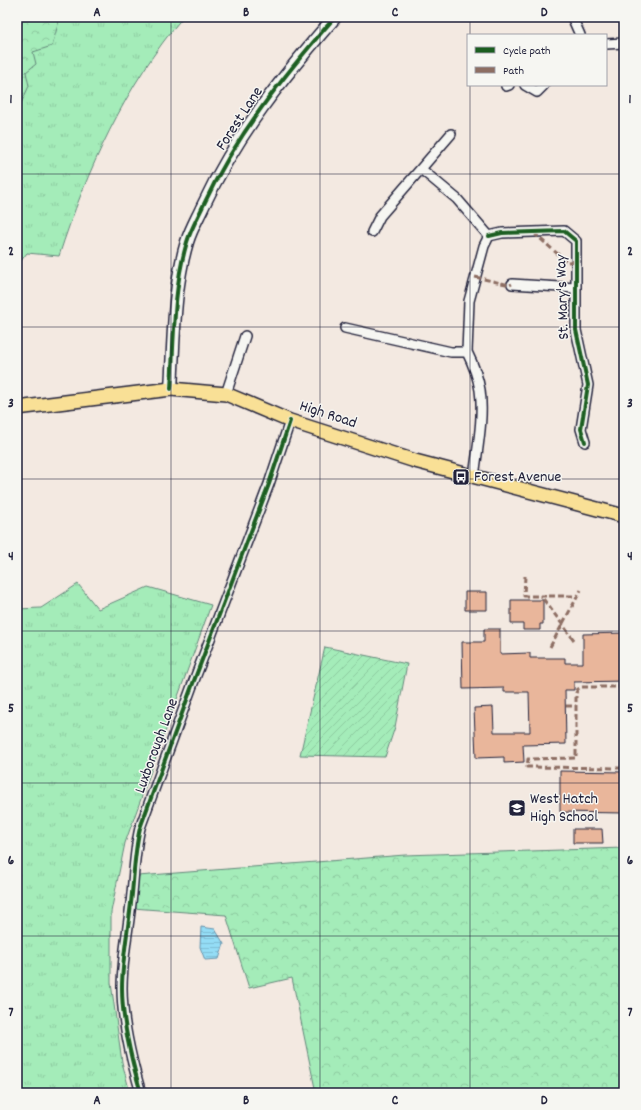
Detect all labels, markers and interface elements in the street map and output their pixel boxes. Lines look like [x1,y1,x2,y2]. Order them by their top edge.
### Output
text: A [93,4,101,23]
text: B [243,4,249,23]
text: C [392,4,399,23]
text: D [541,4,548,23]
legend [467,34,607,86]
text: Cycle path [503,43,551,60]
text: Path [503,63,524,80]
street label: Forest Lane [211,83,269,155]
text: 1 [10,91,13,110]
text: 1 [629,91,632,110]
text: 2 [8,243,14,262]
text: 2 [627,243,633,262]
street label: St. Mary's Way [550,253,576,340]
text: 3 [8,395,14,414]
street label: High Road [296,395,360,435]
text: 3 [627,395,633,414]
place label: Forest Avenue [474,466,561,489]
bus stop icon: Forest Avenue [451,467,471,487]
text: 4 [8,548,14,567]
text: 4 [627,548,633,567]
street label: Luxborough Lane [129,695,185,797]
text: 5 [8,700,14,719]
text: 5 [627,700,633,719]
place label: West Hatch High School [530,788,598,829]
school or university icon: West Hatch High School [507,798,527,818]
text: 6 [8,852,15,871]
text: 6 [627,852,634,871]
text: 7 [9,1004,14,1023]
text: 7 [628,1004,633,1023]
text: A [93,1092,101,1110]
text: B [243,1092,249,1110]
text: C [392,1092,399,1110]
text: D [541,1092,548,1110]

